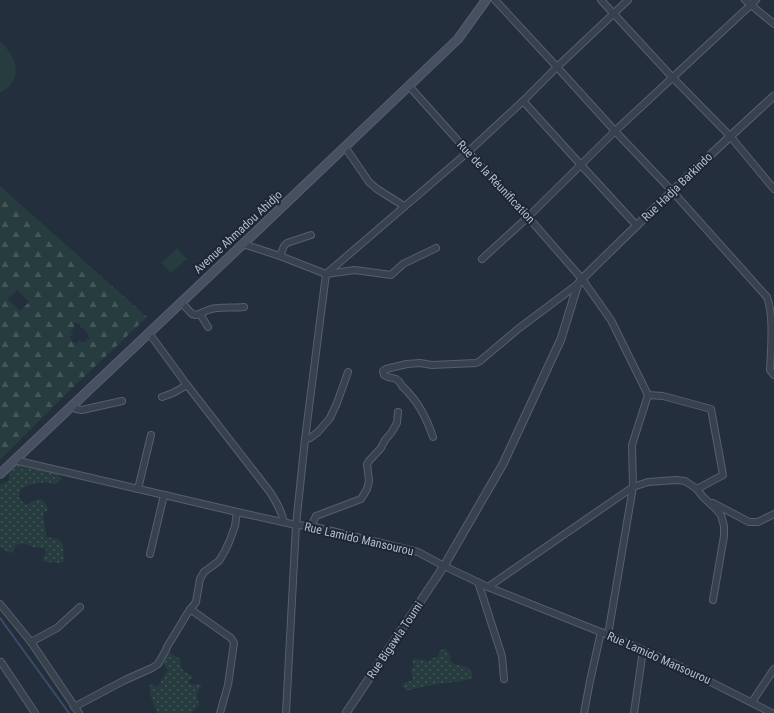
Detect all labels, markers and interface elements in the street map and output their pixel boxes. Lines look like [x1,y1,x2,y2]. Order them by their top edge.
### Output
street label: Rue de la Réunification [454,138,538,226]
street label: Rue Hadja Barkindo [639,150,715,224]
street label: Avenue Ahmadou Ahidjo [191,188,285,276]
street label: Rue Lamido Mansourou [303,520,415,558]
street label: Rue Bigawla Toumi [364,599,426,681]
street label: Rue Lamido Mansourou [605,629,713,687]

